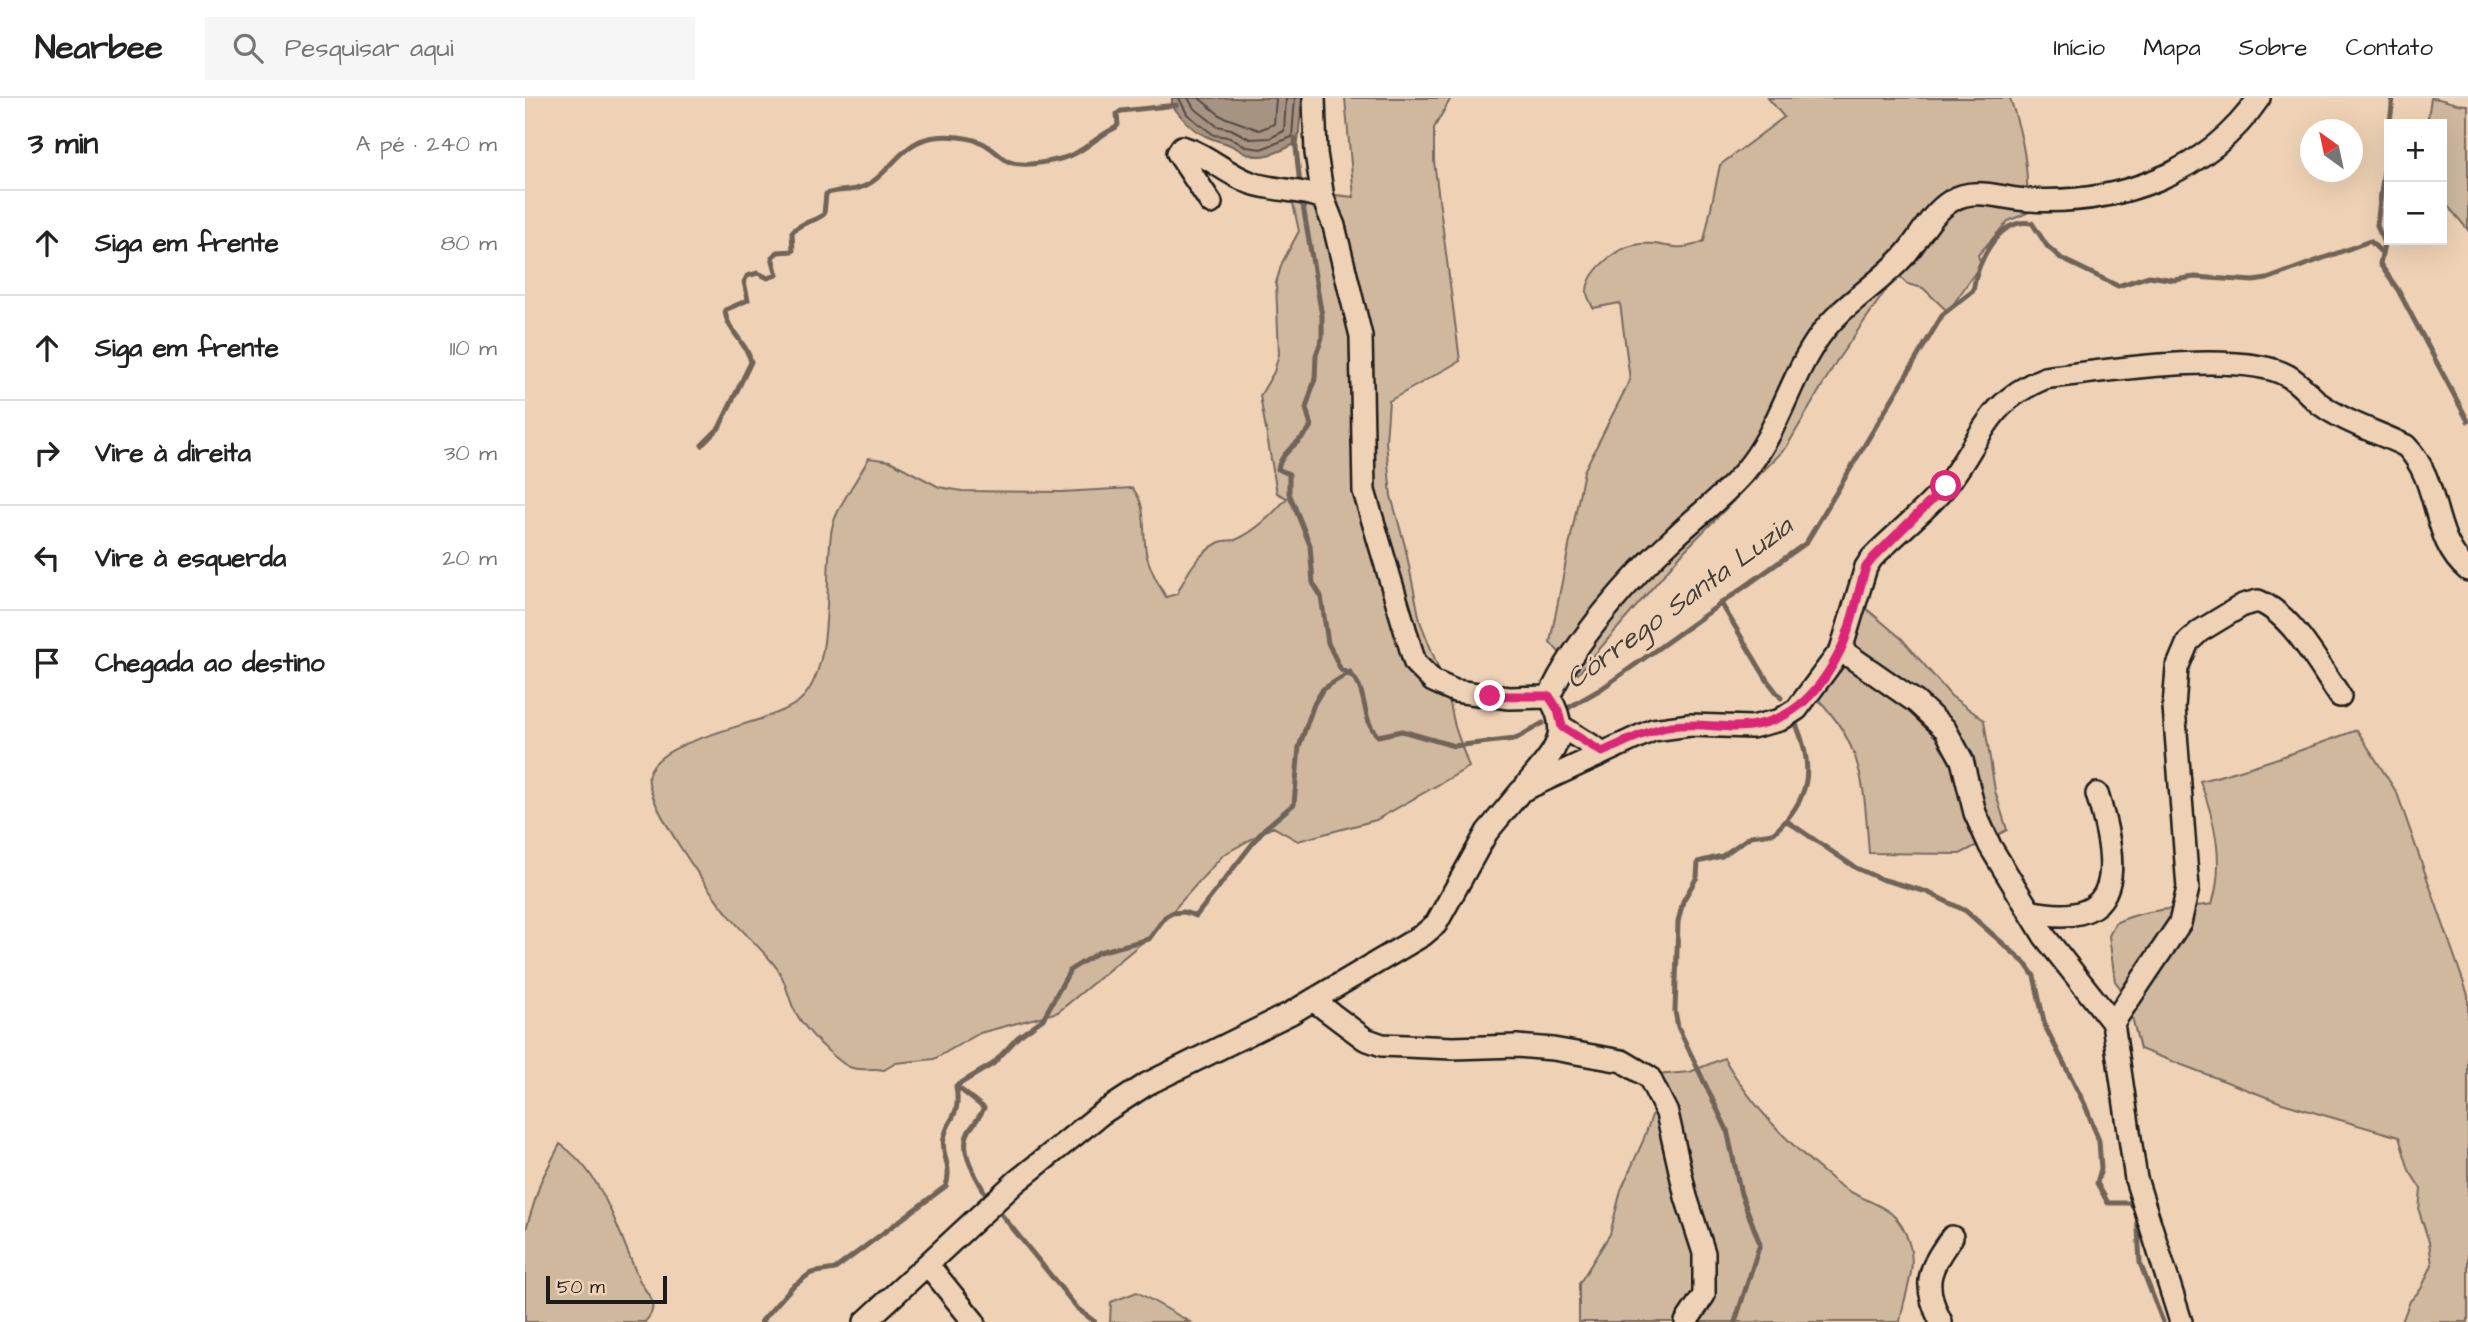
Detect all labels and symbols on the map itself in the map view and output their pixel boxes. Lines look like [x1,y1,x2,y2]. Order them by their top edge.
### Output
north arrow [2300,119,2363,182]
route start [1930,470,1961,501]
water label: Córrego Santa Luzia [1558,506,1802,700]
route end [1474,680,1505,711]
scale bar [546,1273,667,1305]

